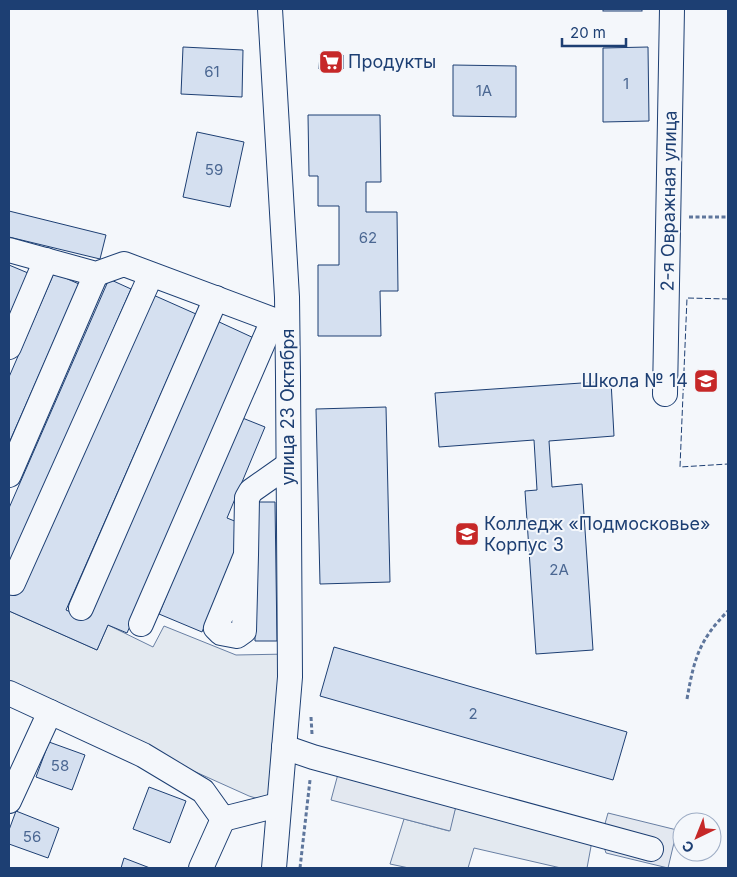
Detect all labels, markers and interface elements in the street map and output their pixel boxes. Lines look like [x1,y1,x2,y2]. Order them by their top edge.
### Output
scale bar [562,15,626,47]
text: 20 m [570,23,606,42]
supermarket icon: Продукты [318,49,344,75]
place label: Продукты [348,51,436,72]
house number: 61 [204,62,220,81]
house number: 1 [623,74,629,93]
house number: 1А [476,81,492,100]
street label: 2-я Овражная улица [656,110,681,292]
house number: 59 [205,160,223,179]
house number: 62 [359,228,377,247]
street label: улица 23 Октября [277,329,298,485]
school or university icon: Школа № 14 [693,368,719,394]
place label: Школа № 14 [581,370,688,391]
place label: Колледж «Подмосковье» Корпус 3 [484,513,711,555]
school or university icon: Колледж «Подмосковье» Корпус 3 [454,521,480,547]
house number: 2А [549,560,569,579]
house number: 2 [468,704,478,723]
house number: 58 [51,756,69,775]
north arrow [672,812,722,862]
house number: 56 [23,827,41,846]
text: С [678,837,697,857]

